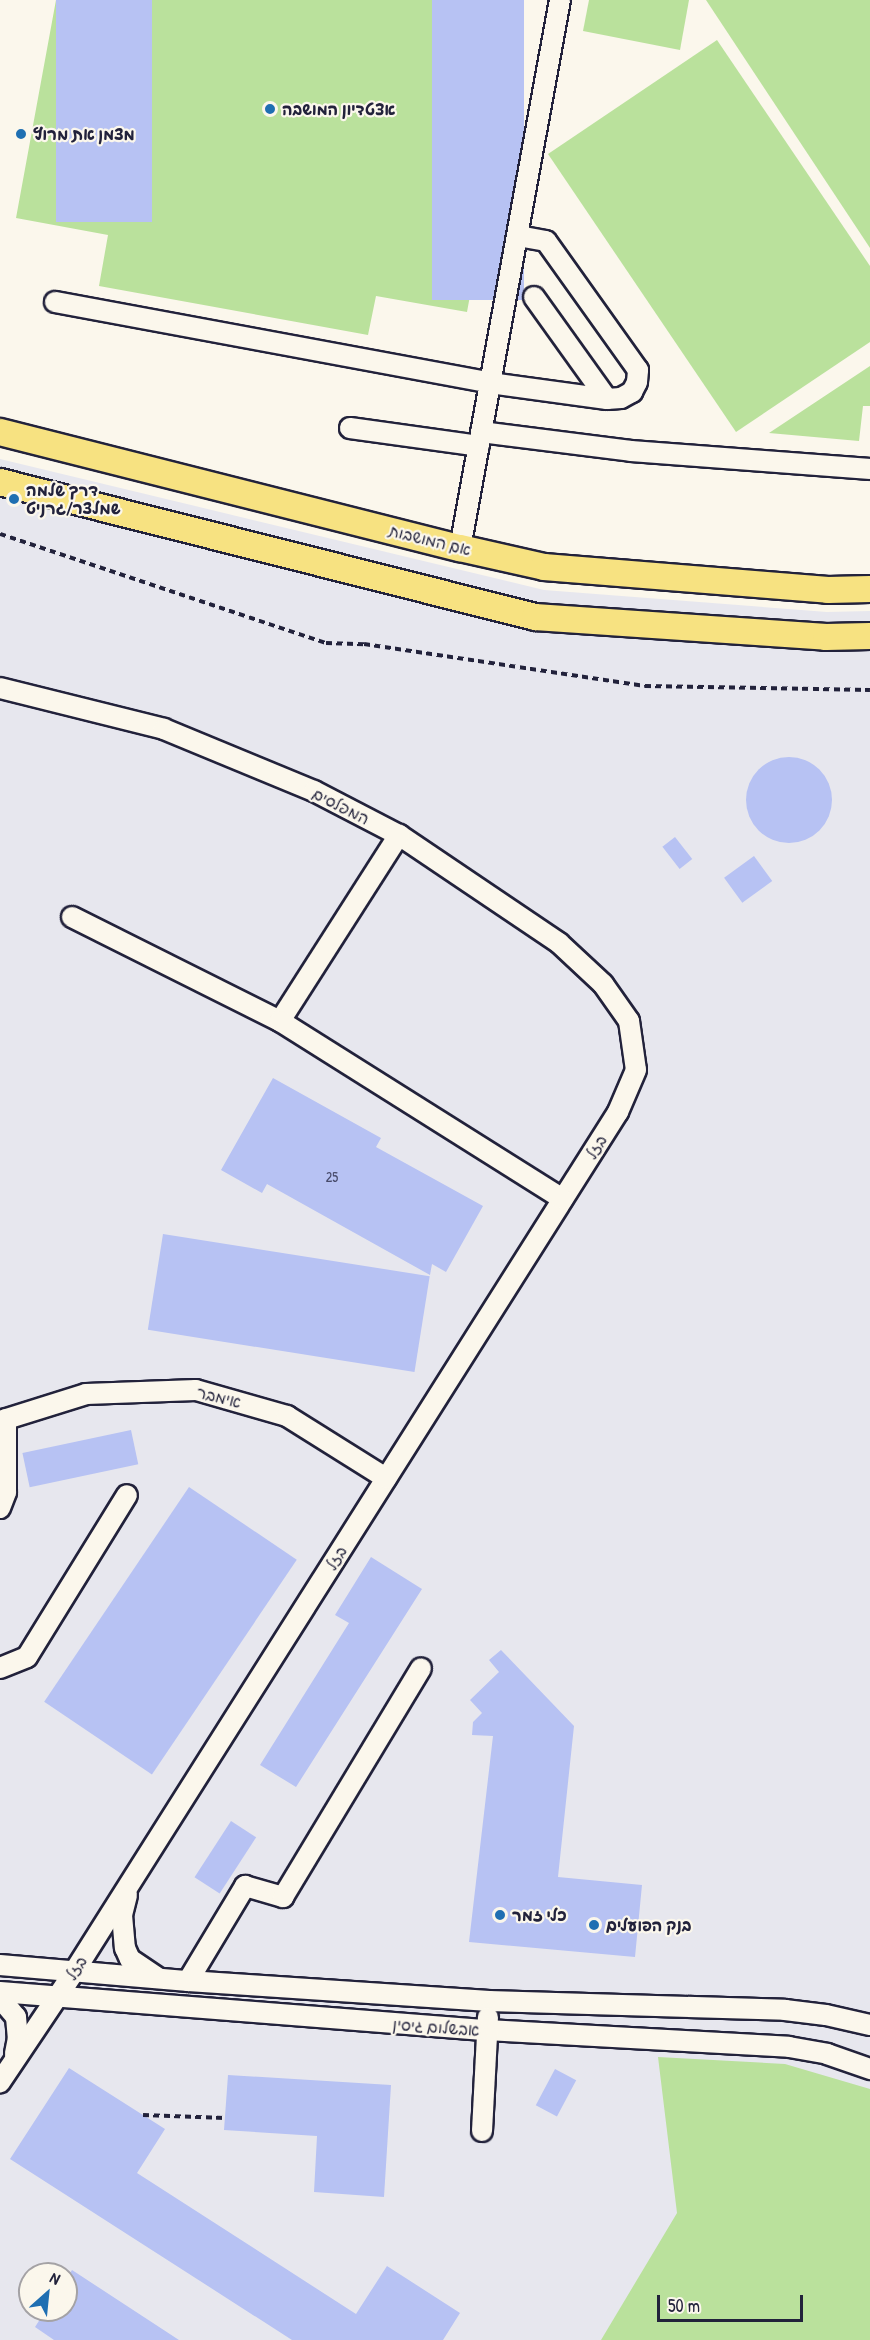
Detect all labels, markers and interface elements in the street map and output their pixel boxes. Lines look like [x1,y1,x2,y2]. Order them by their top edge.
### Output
place label: אצטדיון המושבה [282,99,395,119]
marker: אצטדיון המושבה [263,102,277,116]
place label: מצמן את מרוץ [33,124,135,144]
marker: מצמן את מרוץ [14,127,28,141]
place label: דרך שלמה שמלצר/גרניט [26,480,121,518]
marker: דרך שלמה שמלצר/גרניט [7,492,21,506]
street label: אם המושבות [387,521,473,559]
street label: המפלסים [309,783,373,829]
street label: בזל [581,1131,611,1163]
house number: 25 [326,1169,338,1185]
street label: אימבר [195,1382,243,1412]
street label: בזל [321,1542,351,1574]
place label: כלי זמר [512,1905,567,1925]
marker: כלי זמר [493,1908,507,1922]
place label: בנק הפועלים [606,1915,692,1935]
marker: בנק הפועלים [587,1918,601,1932]
street label: בזל [61,1952,91,1984]
street label: אבשלום גיסין [392,2014,480,2040]
north arrow [18,2262,78,2322]
text: N [46,2266,64,2289]
scale bar [660,2283,806,2321]
text: 50 m [668,2293,700,2318]

